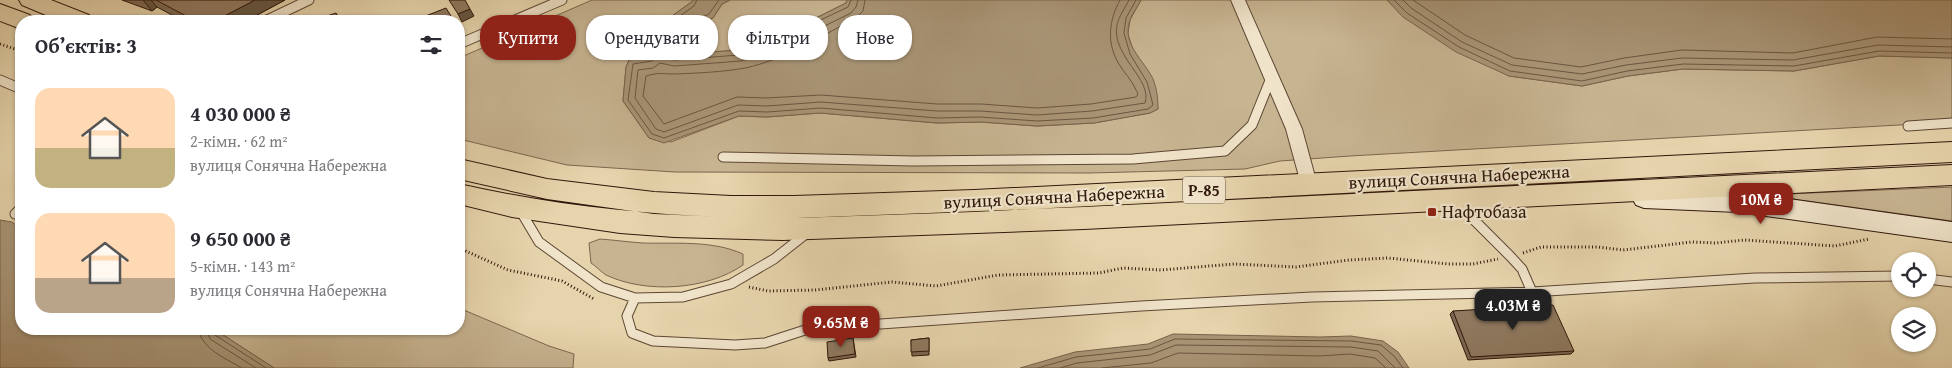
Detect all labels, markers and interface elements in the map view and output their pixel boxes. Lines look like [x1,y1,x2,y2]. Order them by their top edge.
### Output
chip: Купити [480,15,576,60]
chip: Орендувати [586,15,718,60]
chip: Фільтри [728,15,828,60]
chip: Нове [838,15,912,60]
text: Об’єктів: 3 [35,30,137,61]
icon: filters [417,31,445,59]
text: 4 030 000 ₴ [190,98,291,129]
icon: home [75,108,135,168]
text: 2-кімн. · 62 m² [190,129,288,153]
text: вулиця Сонячна Набережна [190,153,387,177]
street label: вулиця Сонячна Набережна [1348,157,1571,196]
road number: Р-85 [1183,176,1225,204]
street label: вулиця Сонячна Набережна [943,177,1166,216]
pin: 10M ₴ [1726,182,1796,225]
text: 10M ₴ [1740,187,1782,211]
place label: Нафтобаза [1442,198,1527,225]
marker: Нафтобаза [1426,206,1438,218]
text: 9 650 000 ₴ [190,223,291,254]
icon: home [75,233,135,293]
map controls [1891,252,1936,352]
button: locate [1891,252,1936,297]
text: 5-кімн. · 143 m² [190,254,295,278]
text: вулиця Сонячна Набережна [190,278,387,302]
pin: 4.03M ₴ [1467,288,1559,331]
text: 4.03M ₴ [1486,293,1540,317]
pin: 9.65M ₴ [795,306,887,348]
button: layers [1891,307,1936,352]
text: 9.65M ₴ [814,310,868,334]

